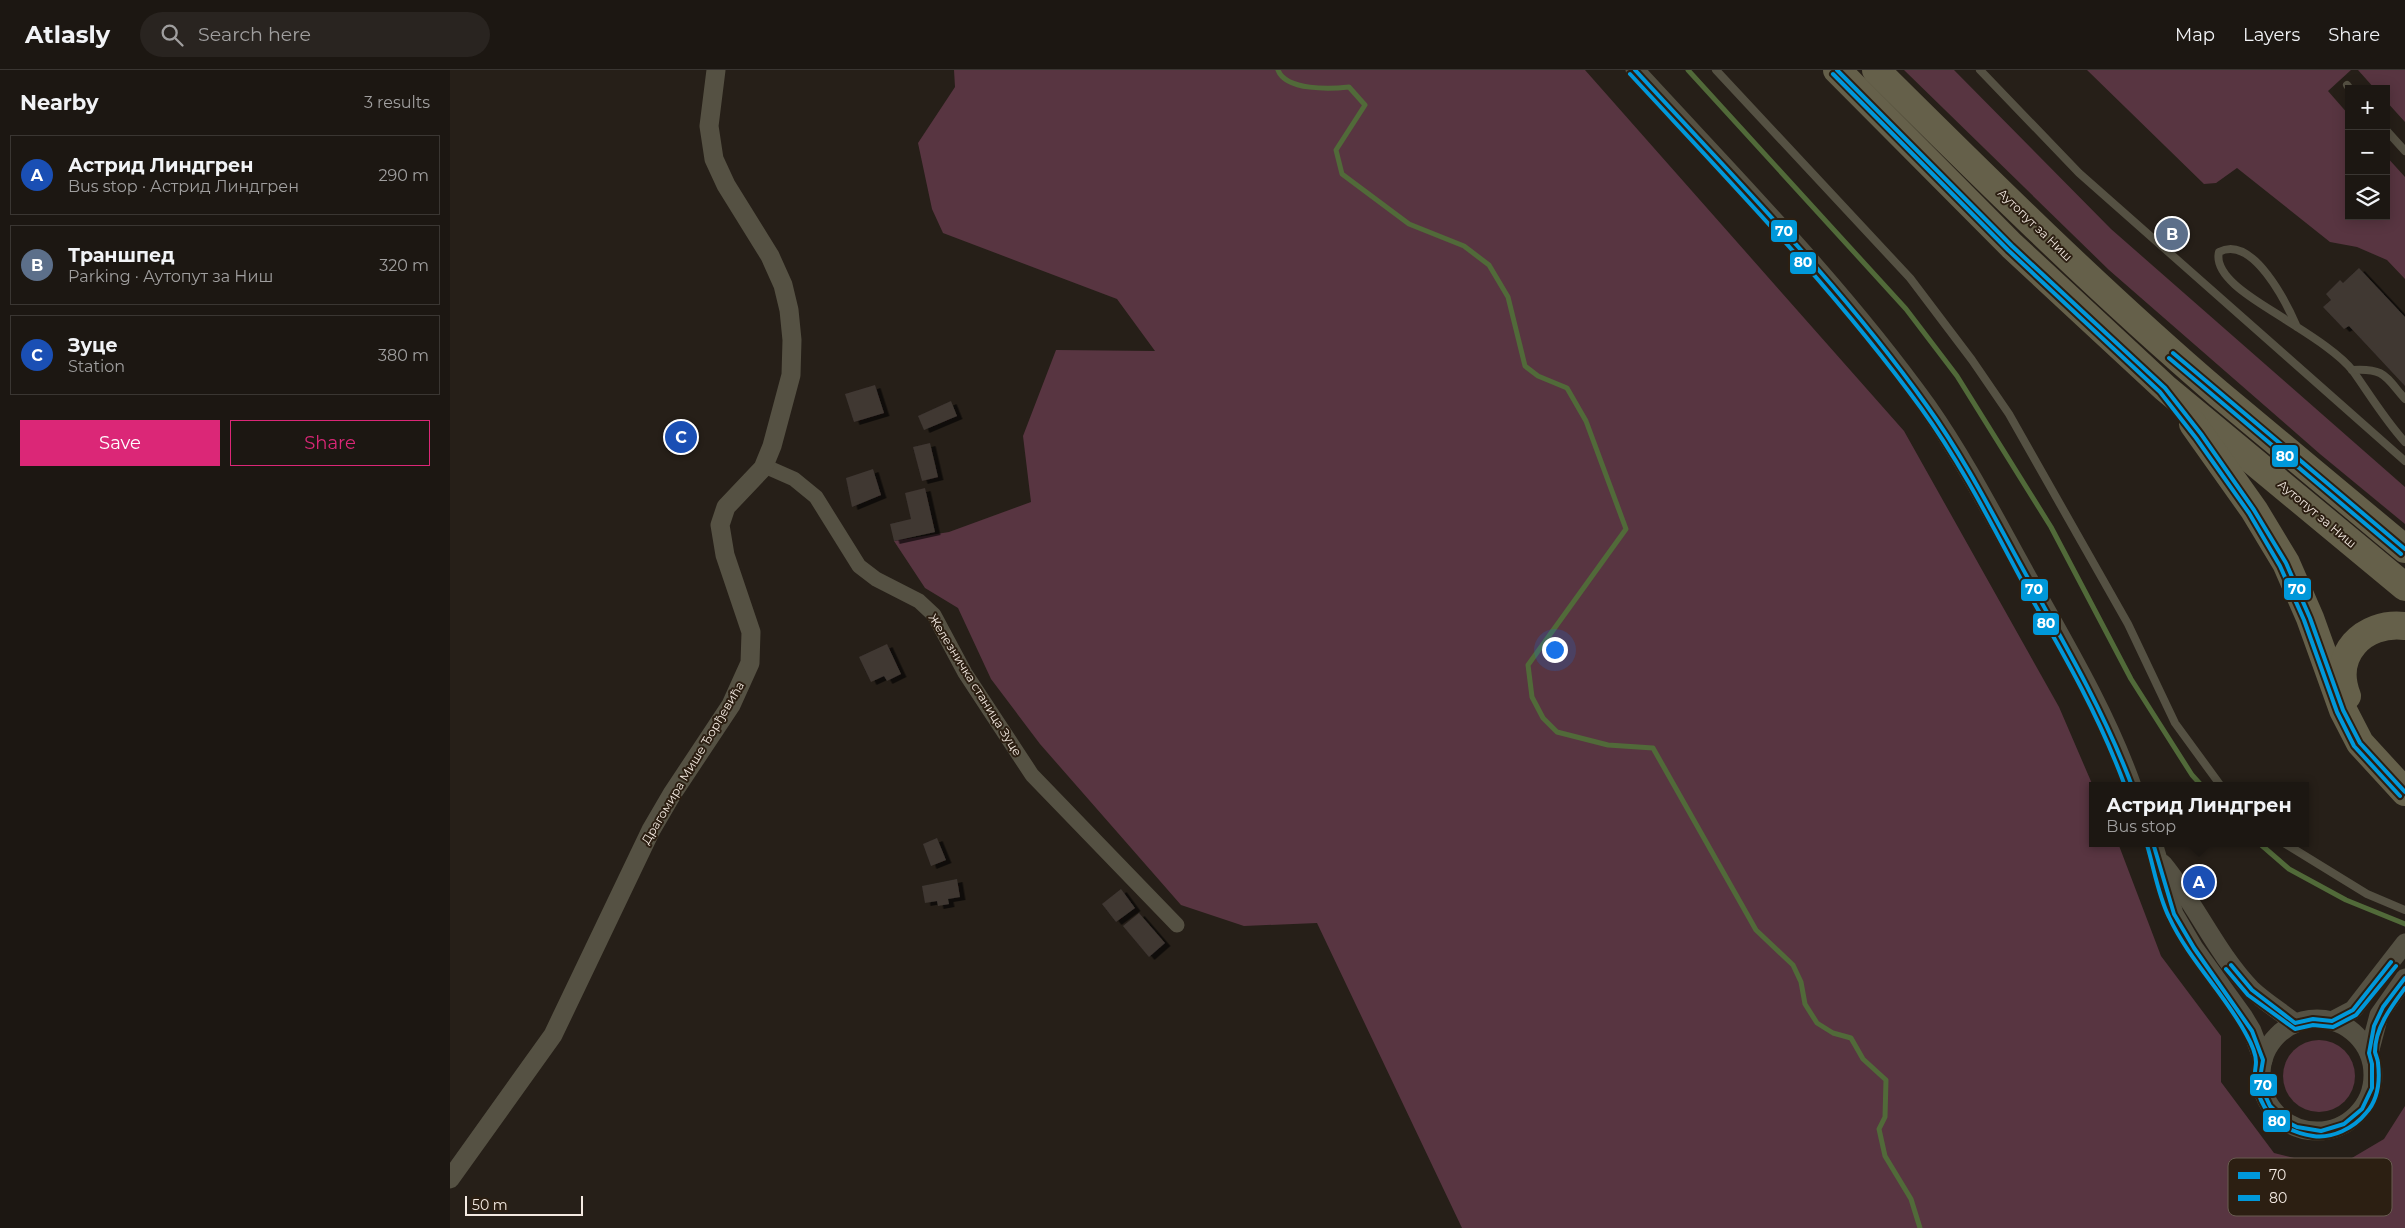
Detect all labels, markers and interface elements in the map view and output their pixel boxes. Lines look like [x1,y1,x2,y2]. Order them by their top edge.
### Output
search box [140,12,490,57]
text: Atlasly [25,20,110,49]
icon: search [158,21,186,49]
text: Search here [198,23,311,46]
text: Map [2175,24,2215,46]
text: Layers [2243,24,2300,46]
text: Share [2328,24,2380,46]
map controls [2345,85,2390,220]
button: + [2345,85,2390,130]
text: Nearby [20,90,99,115]
text: 3 results [364,93,430,112]
button: − [2345,130,2390,175]
text: Астрид Линдгрен [68,154,253,177]
text: A [31,166,43,185]
text: 290 m [378,166,429,185]
button: layers [2345,175,2390,220]
text: Bus stop · Астрид Линдгрен [68,177,299,196]
street label: Аутопут за Ниш [1995,185,2076,264]
pin: B [2156,215,2188,253]
line badge: 70 [1770,219,1798,243]
text: 70 [1775,222,1793,240]
text: Траншпед [68,244,174,267]
line badge: 80 [1789,251,1817,275]
text: 80 [1794,253,1812,271]
text: B [31,256,43,275]
text: 320 m [379,256,429,275]
text: Parking · Аутопут за Ниш [68,267,273,286]
text: Зуце [68,334,118,357]
text: C [31,346,43,365]
text: 380 m [378,346,429,365]
text: Station [68,357,125,376]
pin: C [665,418,697,456]
button: Save [20,420,220,466]
button: Share [230,420,430,466]
line badge: 80 [2271,444,2299,468]
text: 80 [2276,447,2294,465]
street label: Аутопут за Ниш [2275,476,2360,551]
line badge: 70 [2283,577,2312,601]
line badge: 70 [2020,578,2049,602]
text: 70 [2025,580,2043,598]
text: 70 [2288,580,2306,598]
street label: Железничка станица Зуце [925,611,1025,759]
line badge: 80 [2032,612,2060,636]
text: 80 [2037,614,2055,632]
your location [1542,637,1568,663]
street label: Драгомира Мише Ђорђевића [638,679,747,847]
popup [2089,782,2309,847]
text: Астрид Линдгрен [2106,794,2292,817]
text: Bus stop [2106,817,2176,836]
pin: A [2183,863,2215,901]
line badge: 70 [2249,1073,2278,1097]
text: 70 [2254,1076,2272,1094]
line badge: 80 [2262,1109,2291,1133]
text: 80 [2268,1112,2286,1130]
legend [2228,1158,2392,1216]
text: 70 [2269,1166,2286,1184]
text: 80 [2269,1189,2287,1207]
scale bar [465,1193,582,1216]
text: 50 m [472,1196,508,1214]

